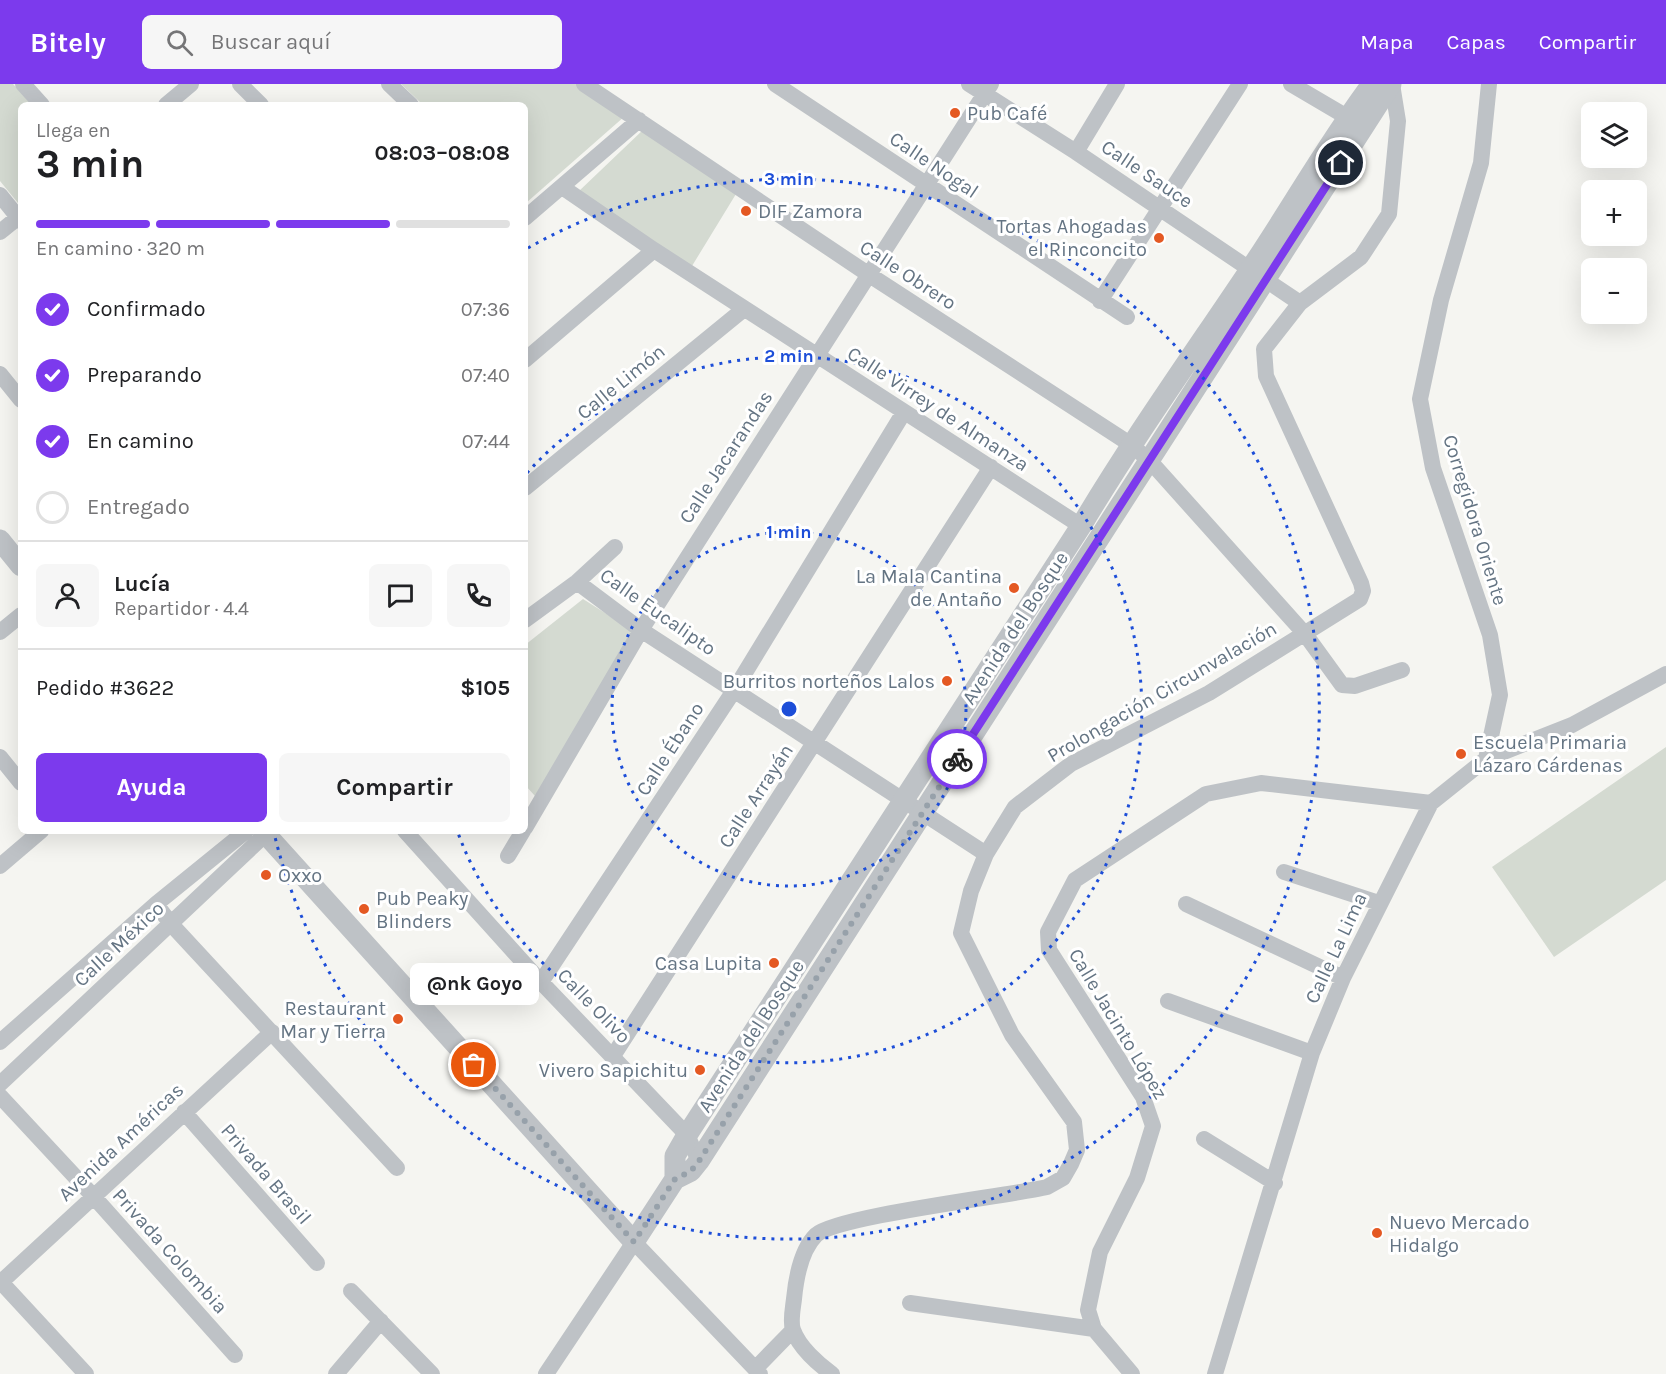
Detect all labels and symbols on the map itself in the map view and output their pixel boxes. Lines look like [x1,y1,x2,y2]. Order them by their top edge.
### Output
place label: Pub Café [967,102,1047,125]
marker: Pub Café [948,106,962,120]
street label: Calle Nogal [885,127,983,203]
street label: Calle Sauce [1097,135,1197,213]
pin [1315,137,1366,188]
text: 3 min [764,168,814,190]
place label: DIF Zamora [758,200,863,223]
marker: DIF Zamora [739,204,753,218]
place label: Tortas Ahogadas el Rinconcito [996,215,1147,261]
marker: Tortas Ahogadas el Rinconcito [1152,231,1166,245]
street label: Calle Obrero [856,235,960,315]
street label: Calle Limón [572,340,670,424]
street label: Calle Virrey de Almanza [843,342,1033,476]
text: 2 min [764,345,814,367]
street label: Calle Jacarandas [675,386,777,528]
street label: Corregidora Oriente [1438,432,1512,608]
text: 1 min [766,521,812,543]
street label: Avenida del Bosque [957,547,1073,709]
street label: Calle Eucalipto [596,564,720,660]
place label: La Mala Cantina de Antaño [856,565,1002,611]
marker: La Mala Cantina de Antaño [1007,581,1021,595]
street label: Prolongación Circunvalación [1043,617,1281,767]
place label: Burritos norteños Lalos [723,670,935,693]
marker: Burritos norteños Lalos [940,674,954,688]
street label: Calle Ébano [630,697,709,800]
centre of rings [779,699,799,719]
courier [927,729,987,789]
place label: Escuela Primaria Lázaro Cárdenas [1473,731,1627,777]
street label: Calle Arrayán [714,740,798,852]
marker: Escuela Primaria Lázaro Cárdenas [1454,747,1468,761]
place label: Oxxo [278,864,322,887]
marker: Oxxo [259,868,273,882]
place label: Pub Peaky Blinders [376,887,468,933]
street label: Calle La Lima [1300,889,1372,1007]
street label: Calle México [69,897,169,991]
marker: Pub Peaky Blinders [357,902,371,916]
street label: Calle Jacinto López [1064,944,1172,1104]
place label: Casa Lupita [655,952,762,975]
street label: Avenida del Bosque [693,955,809,1117]
marker: Casa Lupita [767,956,781,970]
callout: @nk Goyo [410,963,538,1005]
street label: Calle Olivo [553,964,635,1048]
place label: Restaurant Mar y Tierra [280,997,386,1043]
marker: Restaurant Mar y Tierra [391,1012,405,1026]
pin [448,1039,499,1090]
place label: Vivero Sapichitu [539,1059,688,1082]
marker: Vivero Sapichitu [693,1063,707,1077]
street label: Avenida Américas [54,1078,188,1206]
street label: Privada Brasil [216,1119,316,1229]
street label: Privada Colombia [108,1184,232,1318]
place label: Nuevo Mercado Hidalgo [1389,1211,1529,1257]
marker: Nuevo Mercado Hidalgo [1370,1226,1384,1240]

